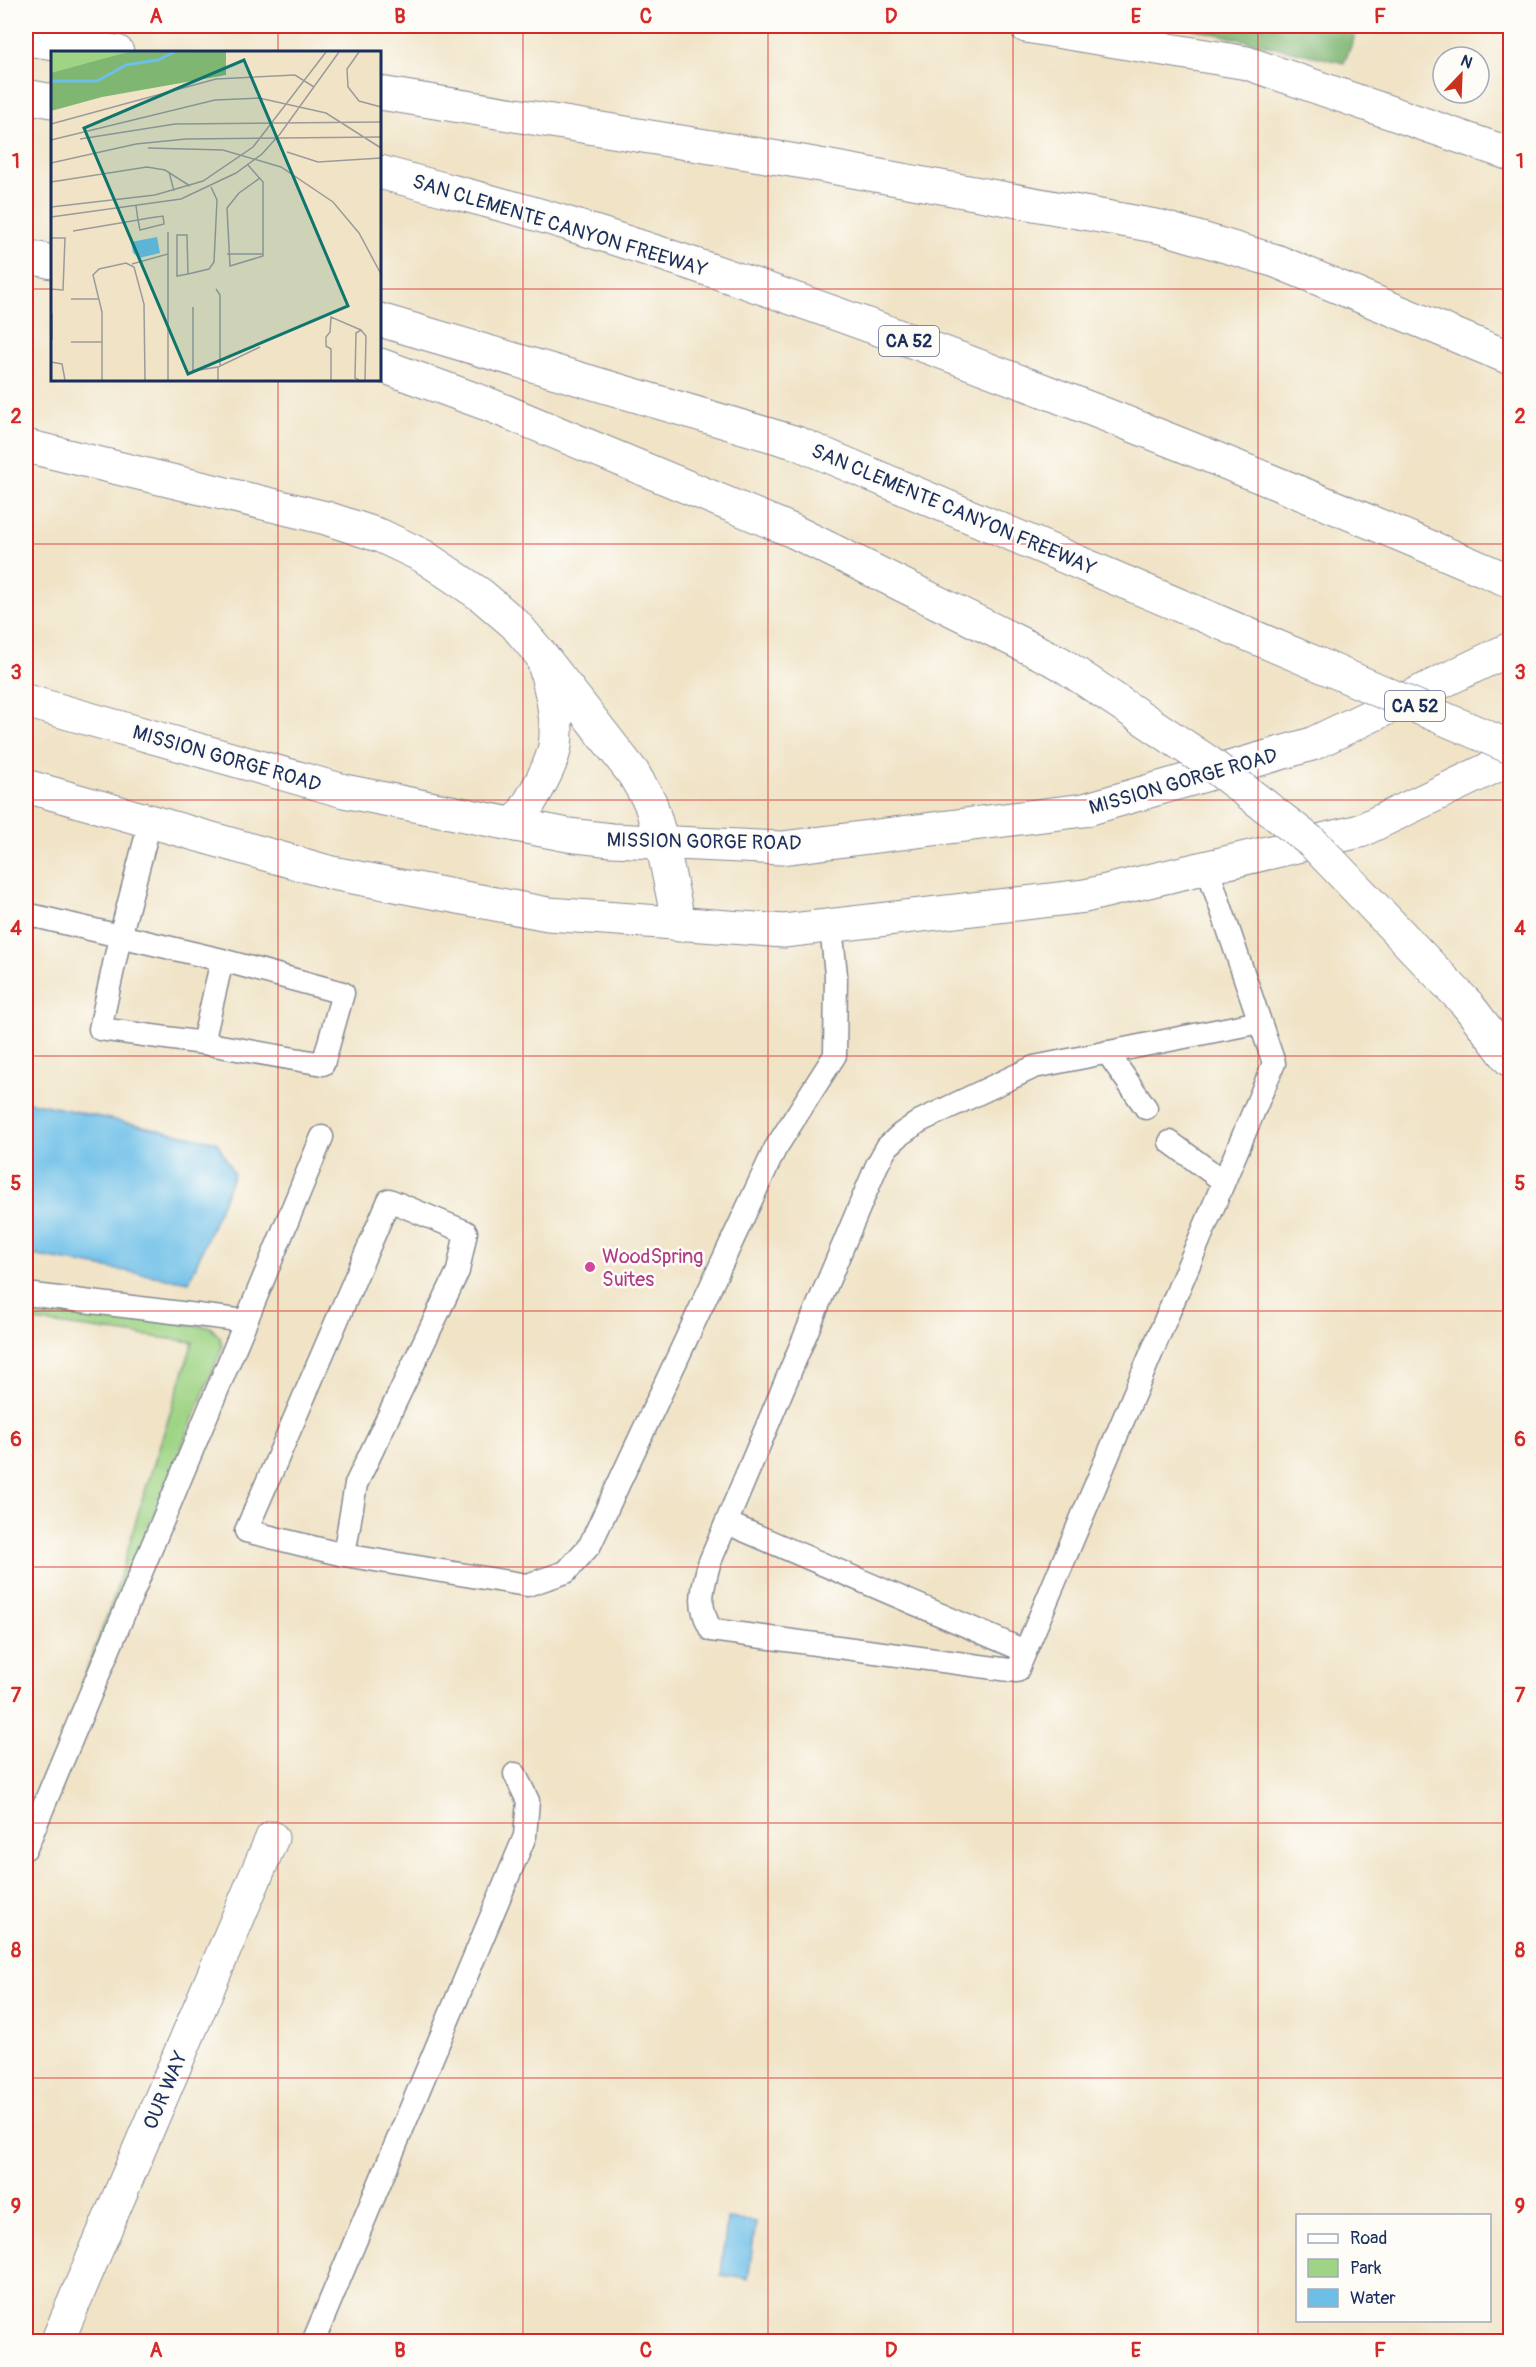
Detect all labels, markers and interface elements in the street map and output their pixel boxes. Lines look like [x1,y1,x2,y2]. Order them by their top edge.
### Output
text: A [150,4,163,29]
text: B [394,4,406,29]
text: C [640,4,652,29]
text: D [885,4,898,29]
text: E [1131,4,1142,29]
text: F [1374,4,1386,29]
north arrow [1431,45,1491,105]
inset map [51,51,381,381]
text: N [1458,51,1476,74]
text: 1 [12,149,20,174]
text: 1 [1516,149,1524,174]
street label: SAN CLEMENTE CANYON FREEWAY [409,169,711,282]
road number: CA 52 [879,326,939,356]
text: 2 [10,404,22,429]
text: 2 [1514,404,1526,429]
street label: SAN CLEMENTE CANYON FREEWAY [808,438,1100,581]
text: 3 [10,660,22,685]
text: 3 [1514,660,1526,685]
road number: CA 52 [1385,691,1445,721]
street label: MISSION GORGE ROAD [130,720,324,797]
street label: MISSION GORGE ROAD [1086,743,1280,820]
street label: MISSION GORGE ROAD [606,827,802,856]
text: 4 [10,916,22,941]
text: 4 [1514,916,1526,941]
text: 5 [11,1171,22,1196]
text: 5 [1515,1171,1526,1196]
place label: WoodSpring Suites [602,1244,703,1292]
marker: WoodSpring Suites [583,1260,597,1274]
text: 6 [10,1427,22,1452]
text: 6 [1514,1427,1526,1452]
text: 7 [11,1683,22,1708]
text: 7 [1515,1683,1526,1708]
text: 8 [11,1938,21,1963]
text: 8 [1515,1938,1525,1963]
street label: OUR WAY [138,2047,193,2133]
text: 9 [11,2194,21,2219]
text: 9 [1515,2194,1525,2219]
legend [1296,2214,1491,2322]
text: Road [1350,2227,1387,2250]
text: Park [1350,2257,1382,2280]
text: Water [1350,2287,1396,2310]
text: A [150,2338,163,2363]
text: B [394,2338,406,2363]
text: C [640,2338,652,2363]
text: D [885,2338,898,2363]
text: E [1131,2338,1142,2363]
text: F [1374,2338,1386,2363]

